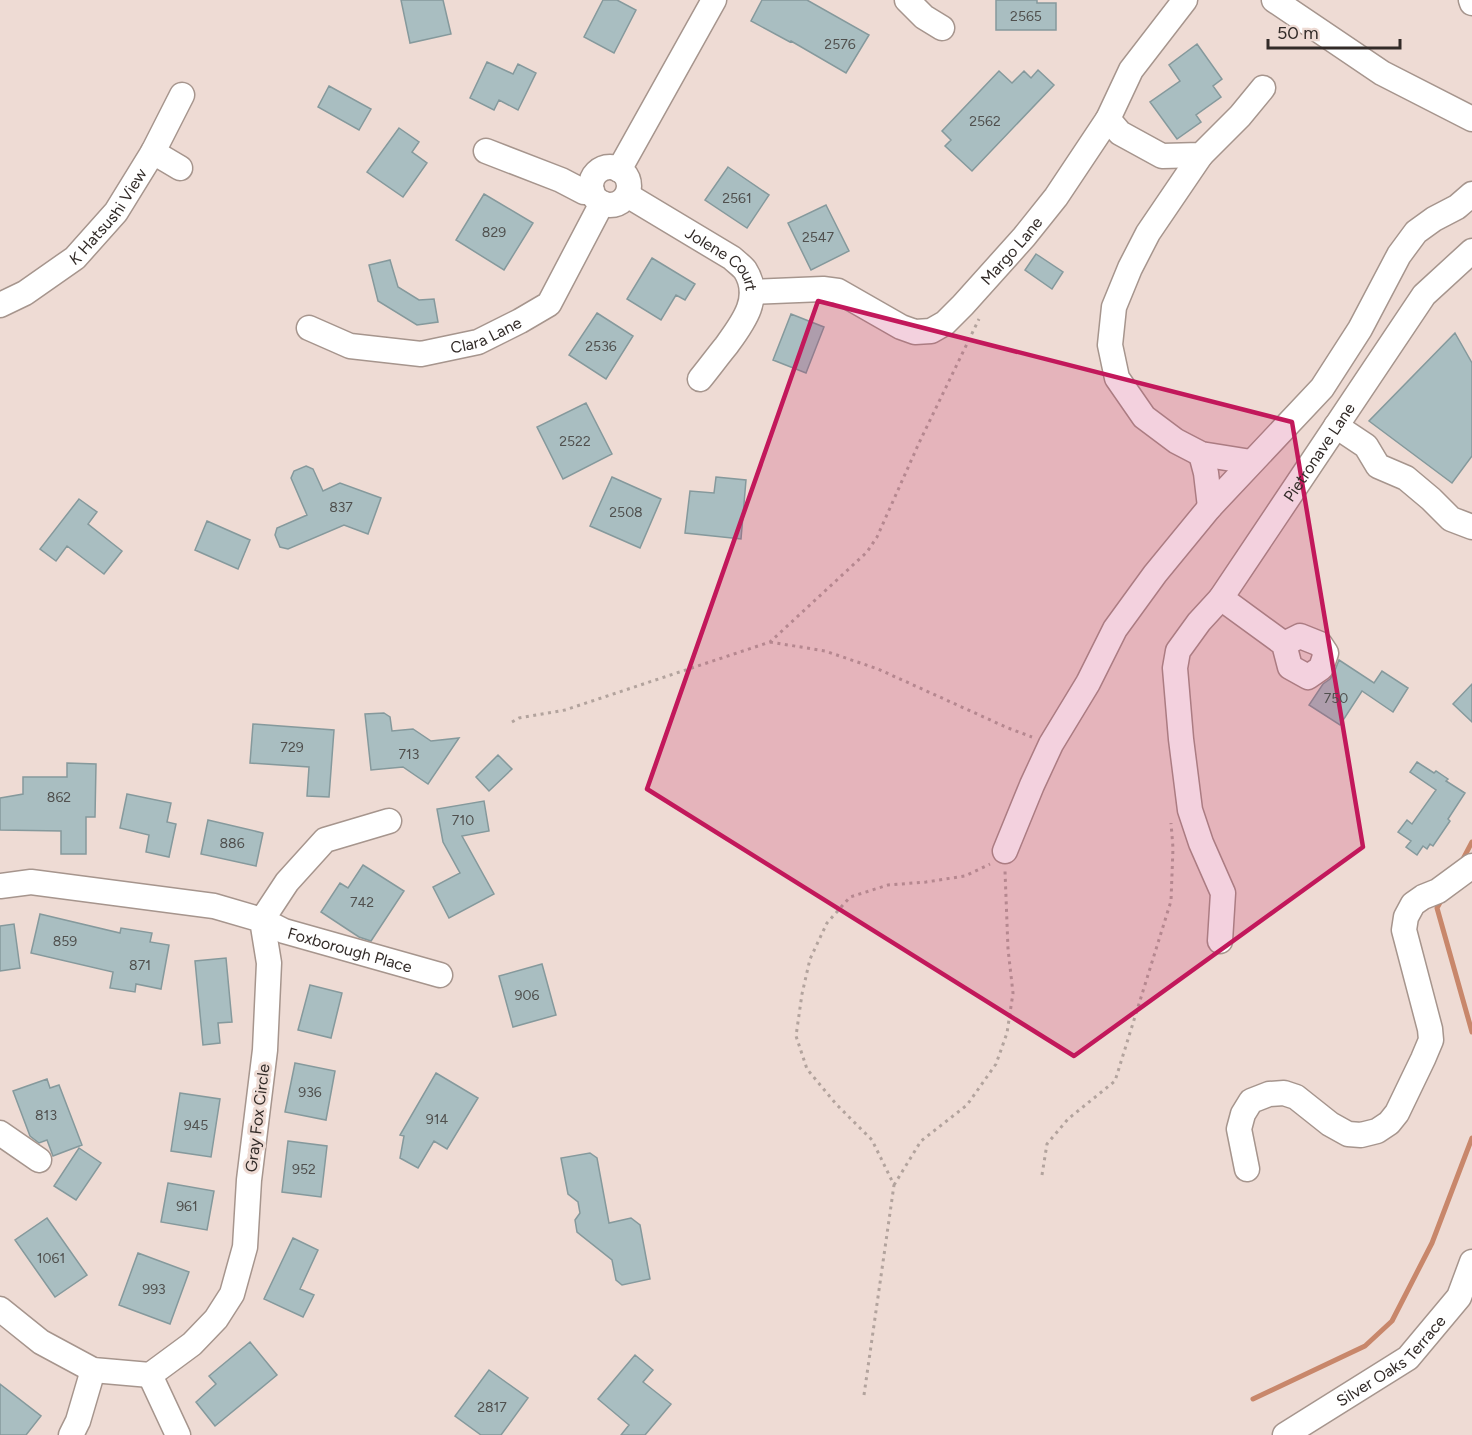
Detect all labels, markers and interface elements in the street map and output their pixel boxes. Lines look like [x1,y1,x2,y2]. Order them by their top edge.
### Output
house number: 2565 [1010,8,1042,25]
scale bar [1268,12,1400,50]
text: 50 m [1277,22,1319,44]
house number: 2576 [824,36,856,53]
house number: 2562 [969,113,1001,130]
street label: K Hatsushi View [66,165,151,269]
house number: 2561 [722,190,752,207]
street label: Margo Lane [977,213,1047,289]
street label: Jolene Court [682,223,761,292]
house number: 829 [482,224,506,241]
house number: 2547 [802,229,835,246]
street label: Clara Lane [449,313,525,358]
house number: 2536 [585,338,617,355]
street label: Pietronave Lane [1279,399,1359,505]
house number: 2522 [559,433,591,450]
house number: 837 [329,499,353,516]
house number: 2508 [609,504,643,521]
house number: 750 [1324,690,1348,707]
house number: 729 [280,739,304,756]
house number: 713 [399,746,419,763]
house number: 862 [47,789,71,806]
house number: 710 [452,812,474,829]
house number: 886 [219,835,245,852]
house number: 742 [350,894,374,911]
street label: Foxborough Place [285,924,414,977]
house number: 859 [53,933,77,950]
house number: 871 [129,957,151,974]
house number: 906 [515,987,539,1004]
street label: Gray Fox Circle [241,1063,274,1173]
house number: 936 [298,1084,322,1101]
house number: 813 [35,1107,57,1124]
house number: 914 [426,1111,449,1128]
house number: 945 [184,1117,208,1134]
house number: 952 [292,1161,316,1178]
house number: 961 [176,1198,198,1215]
house number: 1061 [37,1250,65,1267]
house number: 993 [142,1281,166,1298]
street label: Silver Oaks Terrace [1333,1311,1450,1411]
house number: 2817 [477,1399,507,1416]

